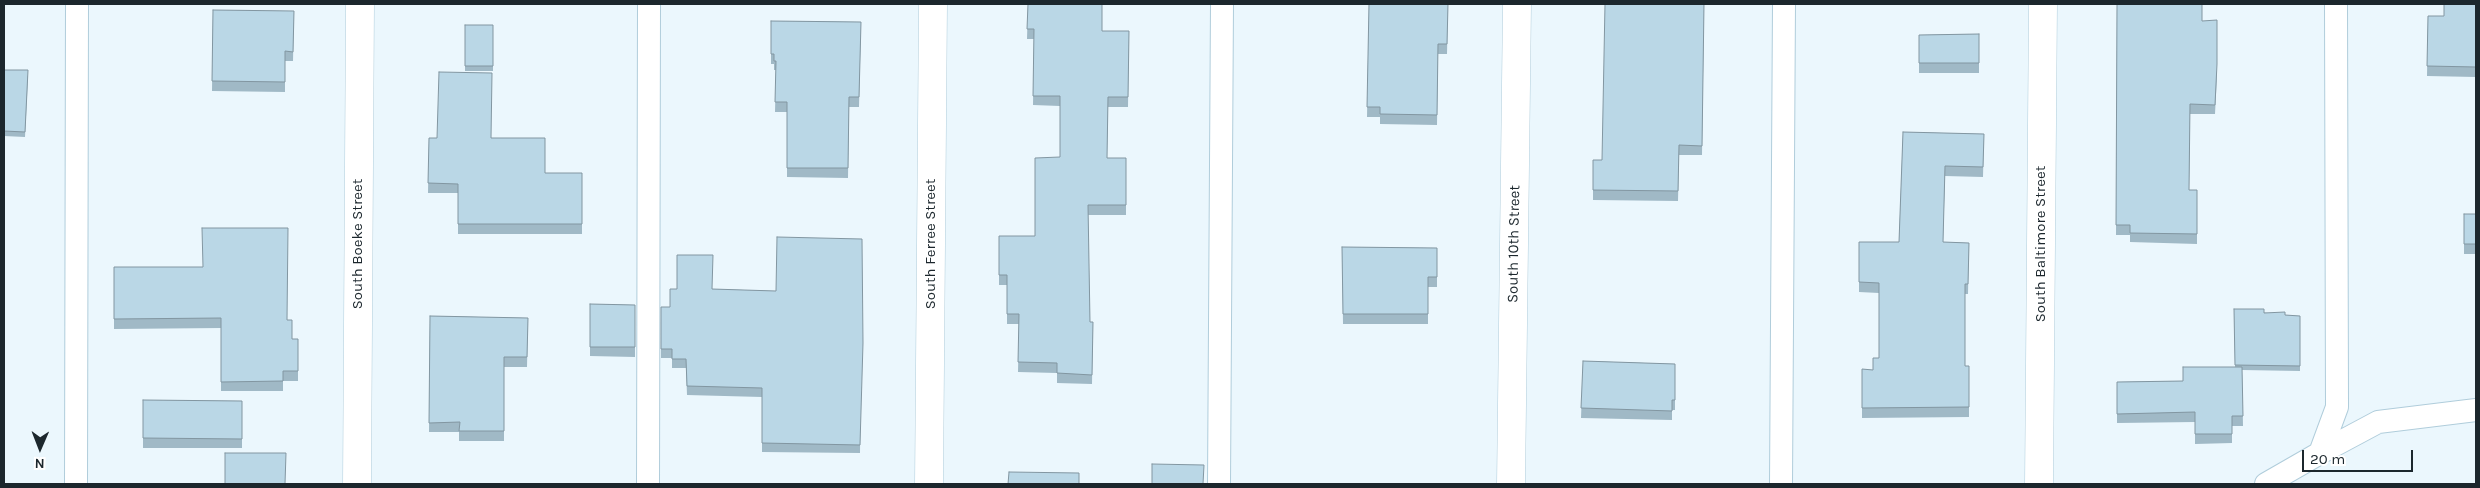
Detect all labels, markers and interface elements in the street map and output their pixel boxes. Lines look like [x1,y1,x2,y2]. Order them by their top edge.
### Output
street label: South Baltimore Street [2032,166,2050,322]
street label: South Boeke Street [349,179,367,309]
street label: South Ferree Street [922,179,940,309]
street label: South 10th Street [1504,185,1524,303]
north arrow [15,423,65,473]
scale bar [2305,440,2416,472]
text: 20 m [2310,450,2345,468]
text: N [35,455,45,472]

